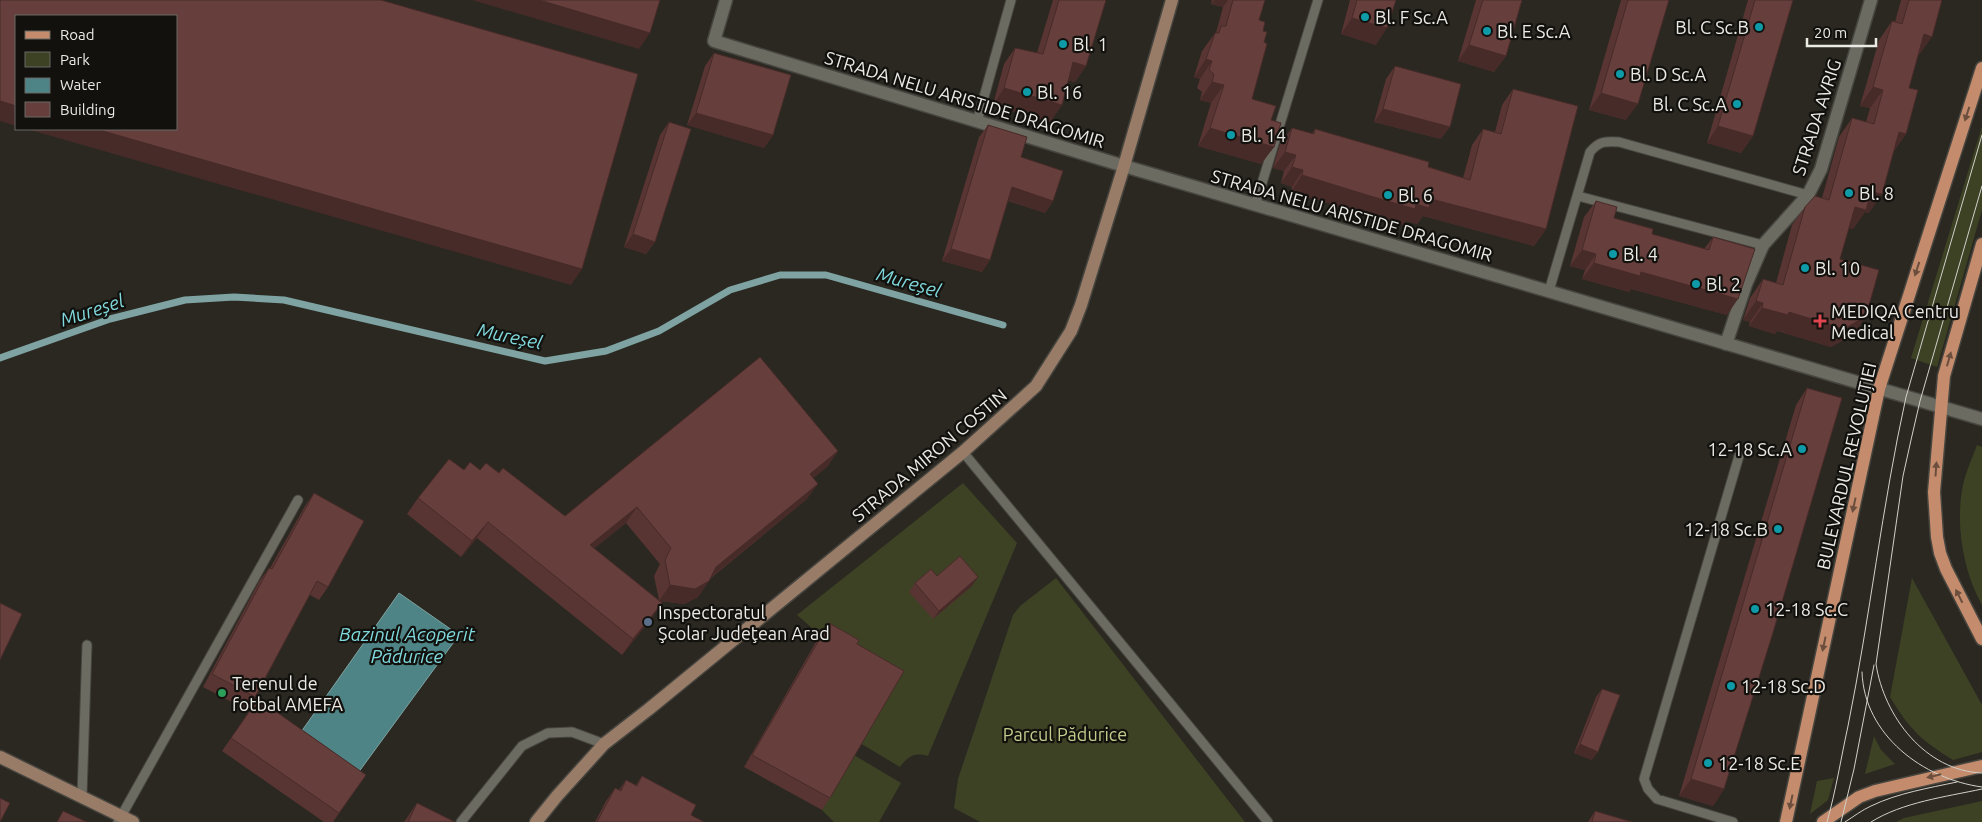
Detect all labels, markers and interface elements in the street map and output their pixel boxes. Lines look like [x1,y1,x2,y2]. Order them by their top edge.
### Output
place label: Bl. F Sc.A [1375,7,1448,27]
marker: Bl. F Sc.A [1359,11,1371,23]
legend [15,15,178,130]
scale bar [1807,15,1876,47]
place label: Bl. C Sc.B [1675,17,1749,37]
place label: Bl. E Sc.A [1497,21,1571,41]
marker: Bl. C Sc.B [1753,21,1765,33]
text: 20 m [1814,24,1847,41]
marker: Bl. E Sc.A [1481,25,1493,37]
text: Road [60,26,95,43]
place label: Bl. 1 [1073,34,1108,54]
marker: Bl. 1 [1057,38,1069,50]
street label: STRADA NELU ARISTIDE DRAGOMIR [823,47,1107,151]
text: Park [60,51,90,68]
street label: STRADA AVRIG [1788,56,1844,178]
place label: Bl. D Sc.A [1630,64,1706,84]
marker: Bl. D Sc.A [1614,68,1626,80]
text: Water [60,76,101,93]
place label: Bl. 16 [1037,82,1082,102]
marker: Bl. 16 [1021,86,1033,98]
place label: Bl. C Sc.A [1652,94,1727,114]
marker: Bl. C Sc.A [1731,98,1743,110]
text: Building [60,101,115,118]
one-way arrow [1963,107,1970,122]
place label: Bl. 14 [1241,125,1286,145]
marker: Bl. 14 [1225,129,1237,141]
street label: STRADA NELU ARISTIDE DRAGOMIR [1209,165,1495,265]
place label: Bl. 8 [1859,183,1894,203]
place label: Bl. 6 [1398,185,1433,205]
marker: Bl. 8 [1843,187,1855,199]
marker: Bl. 6 [1382,189,1394,201]
place label: Bl. 4 [1623,244,1658,264]
marker: Bl. 4 [1607,248,1619,260]
place label: Bl. 10 [1815,258,1860,278]
water label: Mureșel [874,262,944,302]
marker: Bl. 10 [1799,262,1811,274]
one-way arrow [1913,262,1921,277]
place label: Bl. 2 [1706,274,1741,294]
marker: Bl. 2 [1690,278,1702,290]
water label: Mureșel [57,289,127,331]
place label: MEDIQA Centru Medical [1831,301,1959,342]
marker: MEDIQA Centru Medical [1813,314,1827,328]
water label: Mureșel [475,318,545,354]
one-way arrow [1945,351,1953,366]
street label: BULEVARDUL REVOLUȚIEI [1812,361,1880,571]
street label: STRADA MIRON COSTIN [848,385,1010,525]
place label: 12-18 Sc.A [1707,439,1792,459]
marker: 12-18 Sc.A [1796,443,1808,455]
one-way arrow [1932,461,1940,477]
one-way arrow [1850,497,1858,513]
place label: 12-18 Sc.B [1684,519,1768,539]
marker: 12-18 Sc.B [1772,523,1784,535]
one-way arrow [1955,588,1963,603]
place label: 12-18 Sc.C [1765,599,1848,619]
place label: Inspectoratul Şcolar Judeţean Arad [658,602,830,643]
marker: 12-18 Sc.C [1749,603,1761,615]
marker: Inspectoratul Şcolar Judeţean Arad [642,616,654,628]
water label: Bazinul Acoperit Pădurice [339,623,476,667]
one-way arrow [1820,636,1828,652]
place label: Terenul de fotbal AMEFA [232,673,343,714]
place label: 12-18 Sc.D [1741,676,1826,696]
marker: 12-18 Sc.D [1725,680,1737,692]
marker: Terenul de fotbal AMEFA [216,687,228,699]
park label: Parcul Pădurice [1003,724,1127,744]
place label: 12-18 Sc.E [1718,753,1800,773]
marker: 12-18 Sc.E [1702,757,1714,769]
one-way arrow [1927,772,1942,780]
one-way arrow [1786,795,1794,811]

